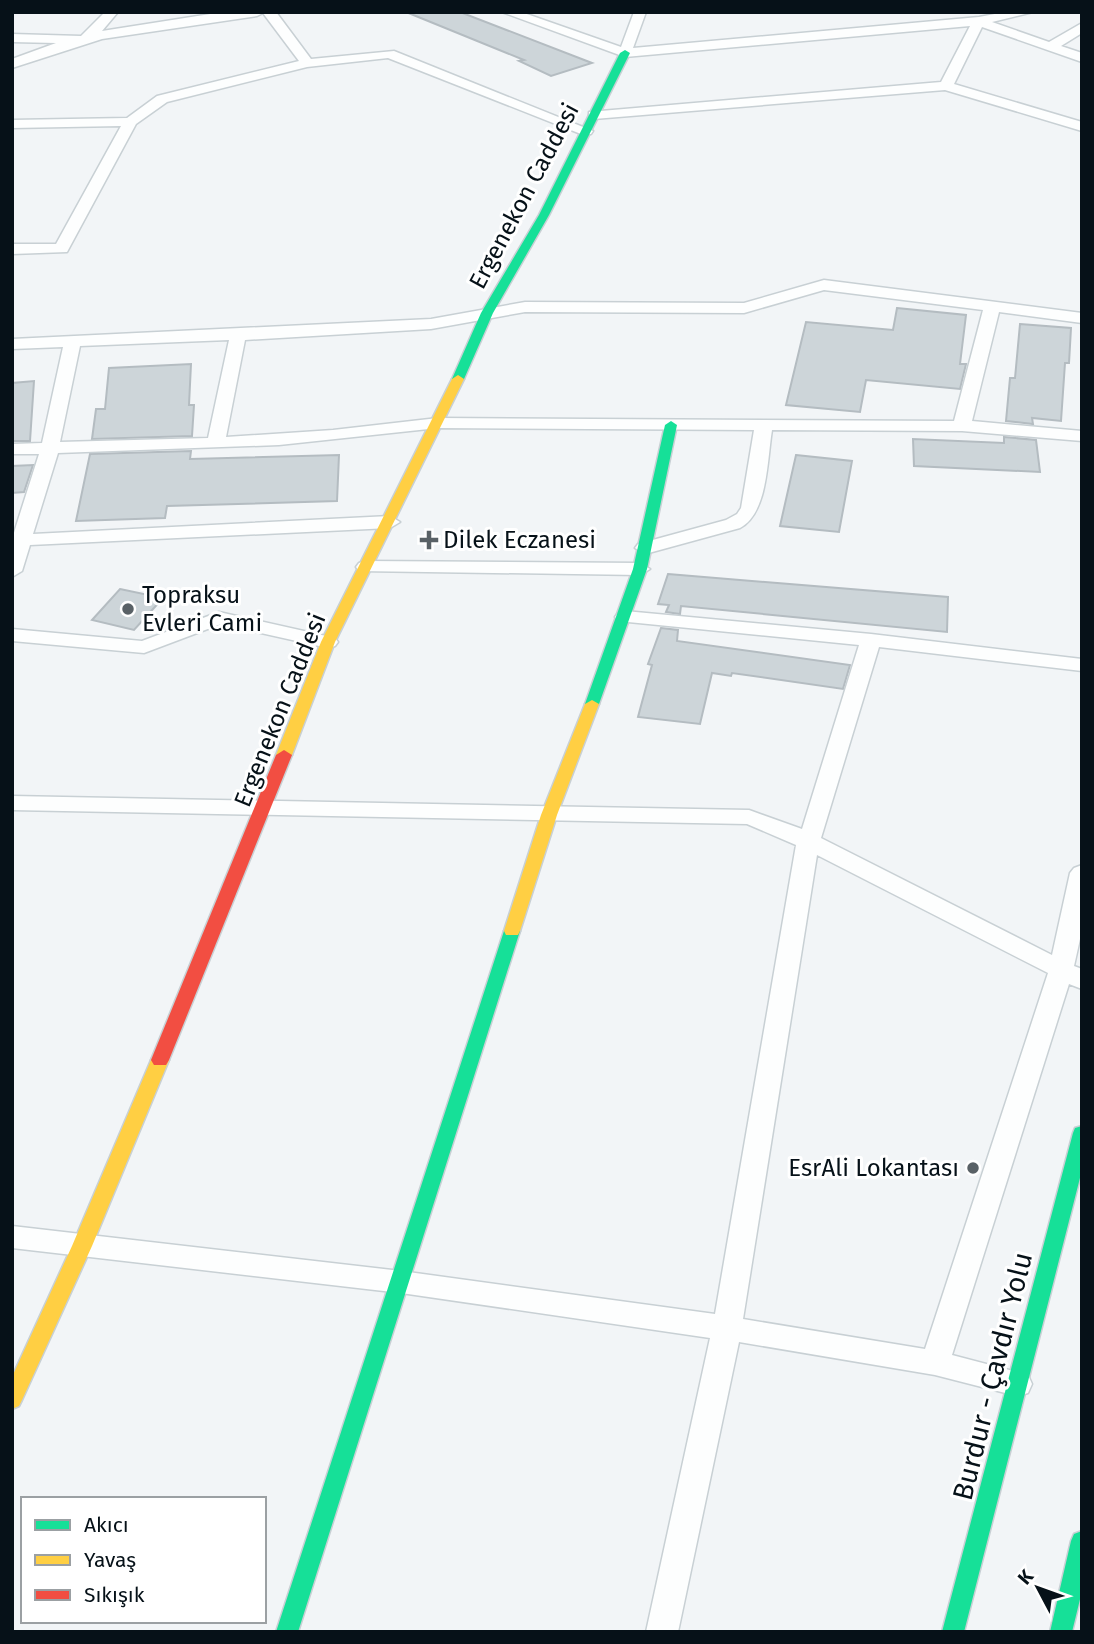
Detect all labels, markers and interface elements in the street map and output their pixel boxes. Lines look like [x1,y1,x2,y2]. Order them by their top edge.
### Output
street label: Ergenekon Caddesi [463,98,585,294]
place label: Dilek Eczanesi [443,526,596,554]
marker: Dilek Eczanesi [421,532,437,548]
place label: Topraksu Evleri Cami [142,581,262,637]
marker: Topraksu Evleri Cami [120,601,136,617]
street label: Ergenekon Caddesi [228,609,332,811]
place label: EsrAli Lokantası [788,1154,959,1182]
marker: EsrAli Lokantası [965,1160,981,1176]
street label: Burdur - Çavdır Yolu [946,1249,1039,1504]
legend [21,1497,266,1623]
text: Akıcı [84,1512,129,1538]
text: Yavaş [84,1547,136,1573]
north arrow [1003,1553,1073,1623]
text: K [1013,1564,1039,1589]
text: Sıkışık [84,1582,145,1608]

